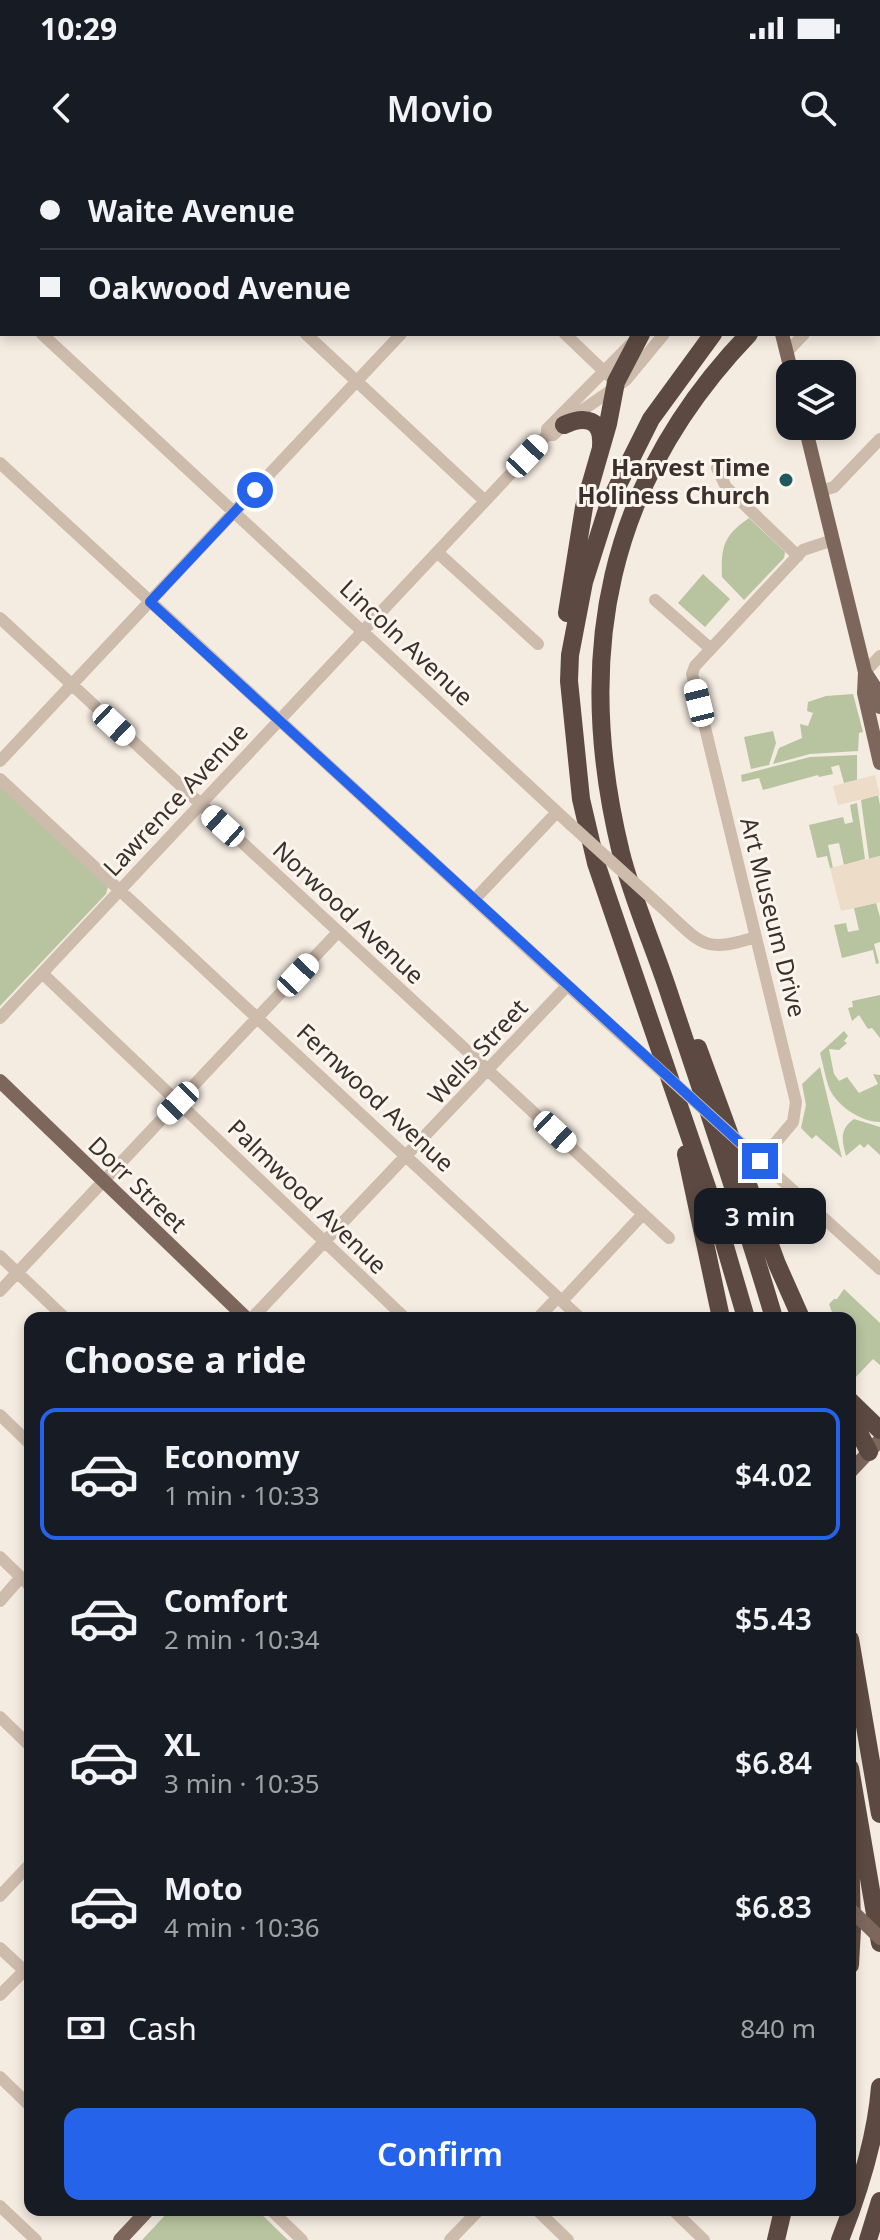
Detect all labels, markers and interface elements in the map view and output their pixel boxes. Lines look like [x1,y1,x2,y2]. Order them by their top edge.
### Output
text: 10:29 [40,8,117,49]
text: Movio [386,84,494,133]
icon: back [40,86,84,130]
icon: search [796,86,840,130]
text: Waite Avenue [88,190,295,231]
text: Oakwood Avenue [88,267,351,308]
map controls [776,360,856,440]
button: layers [776,360,856,440]
car [502,430,552,482]
place label: Harvest Time Holiness Church [577,450,770,511]
marker: Harvest Time Holiness Church [777,471,795,489]
route start [237,472,273,508]
street label: Lincoln Avenue [333,572,481,712]
car [682,677,716,729]
car [88,700,140,750]
street label: Lawrence Avenue [95,715,255,883]
car [197,801,249,851]
street label: Art Museum Drive [733,814,815,1020]
street label: Norwood Avenue [266,833,432,991]
car [273,949,323,1001]
street label: Wells Street [420,991,534,1111]
street label: Fernwood Avenue [290,1015,462,1179]
car [153,1077,203,1129]
car [529,1107,581,1157]
street label: Palmwood Avenue [221,1111,395,1281]
street label: Dorr Street [82,1129,195,1240]
route end [742,1143,778,1179]
callout: 3 min [694,1189,826,1245]
text: 3 min [725,1198,795,1234]
text: Choose a ride [64,1335,306,1384]
text: Economy [164,1436,300,1477]
icon: car [68,1438,140,1510]
text: $4.02 [735,1454,812,1495]
text: 1 min · 10:33 [164,1477,320,1513]
text: Comfort [164,1580,288,1621]
icon: car [68,1582,140,1654]
text: $5.43 [735,1598,812,1639]
text: 2 min · 10:34 [164,1621,320,1657]
text: XL [164,1724,201,1765]
icon: car [68,1726,140,1798]
text: $6.84 [735,1742,812,1783]
text: 3 min · 10:35 [164,1765,320,1801]
text: Moto [164,1868,243,1909]
icon: car [68,1870,140,1942]
text: $6.83 [735,1886,812,1927]
text: 4 min · 10:36 [164,1909,320,1945]
icon: cash [64,2006,108,2050]
text: Cash [128,2008,197,2049]
text: 840 m [740,2010,816,2046]
button: Confirm [64,2108,816,2200]

